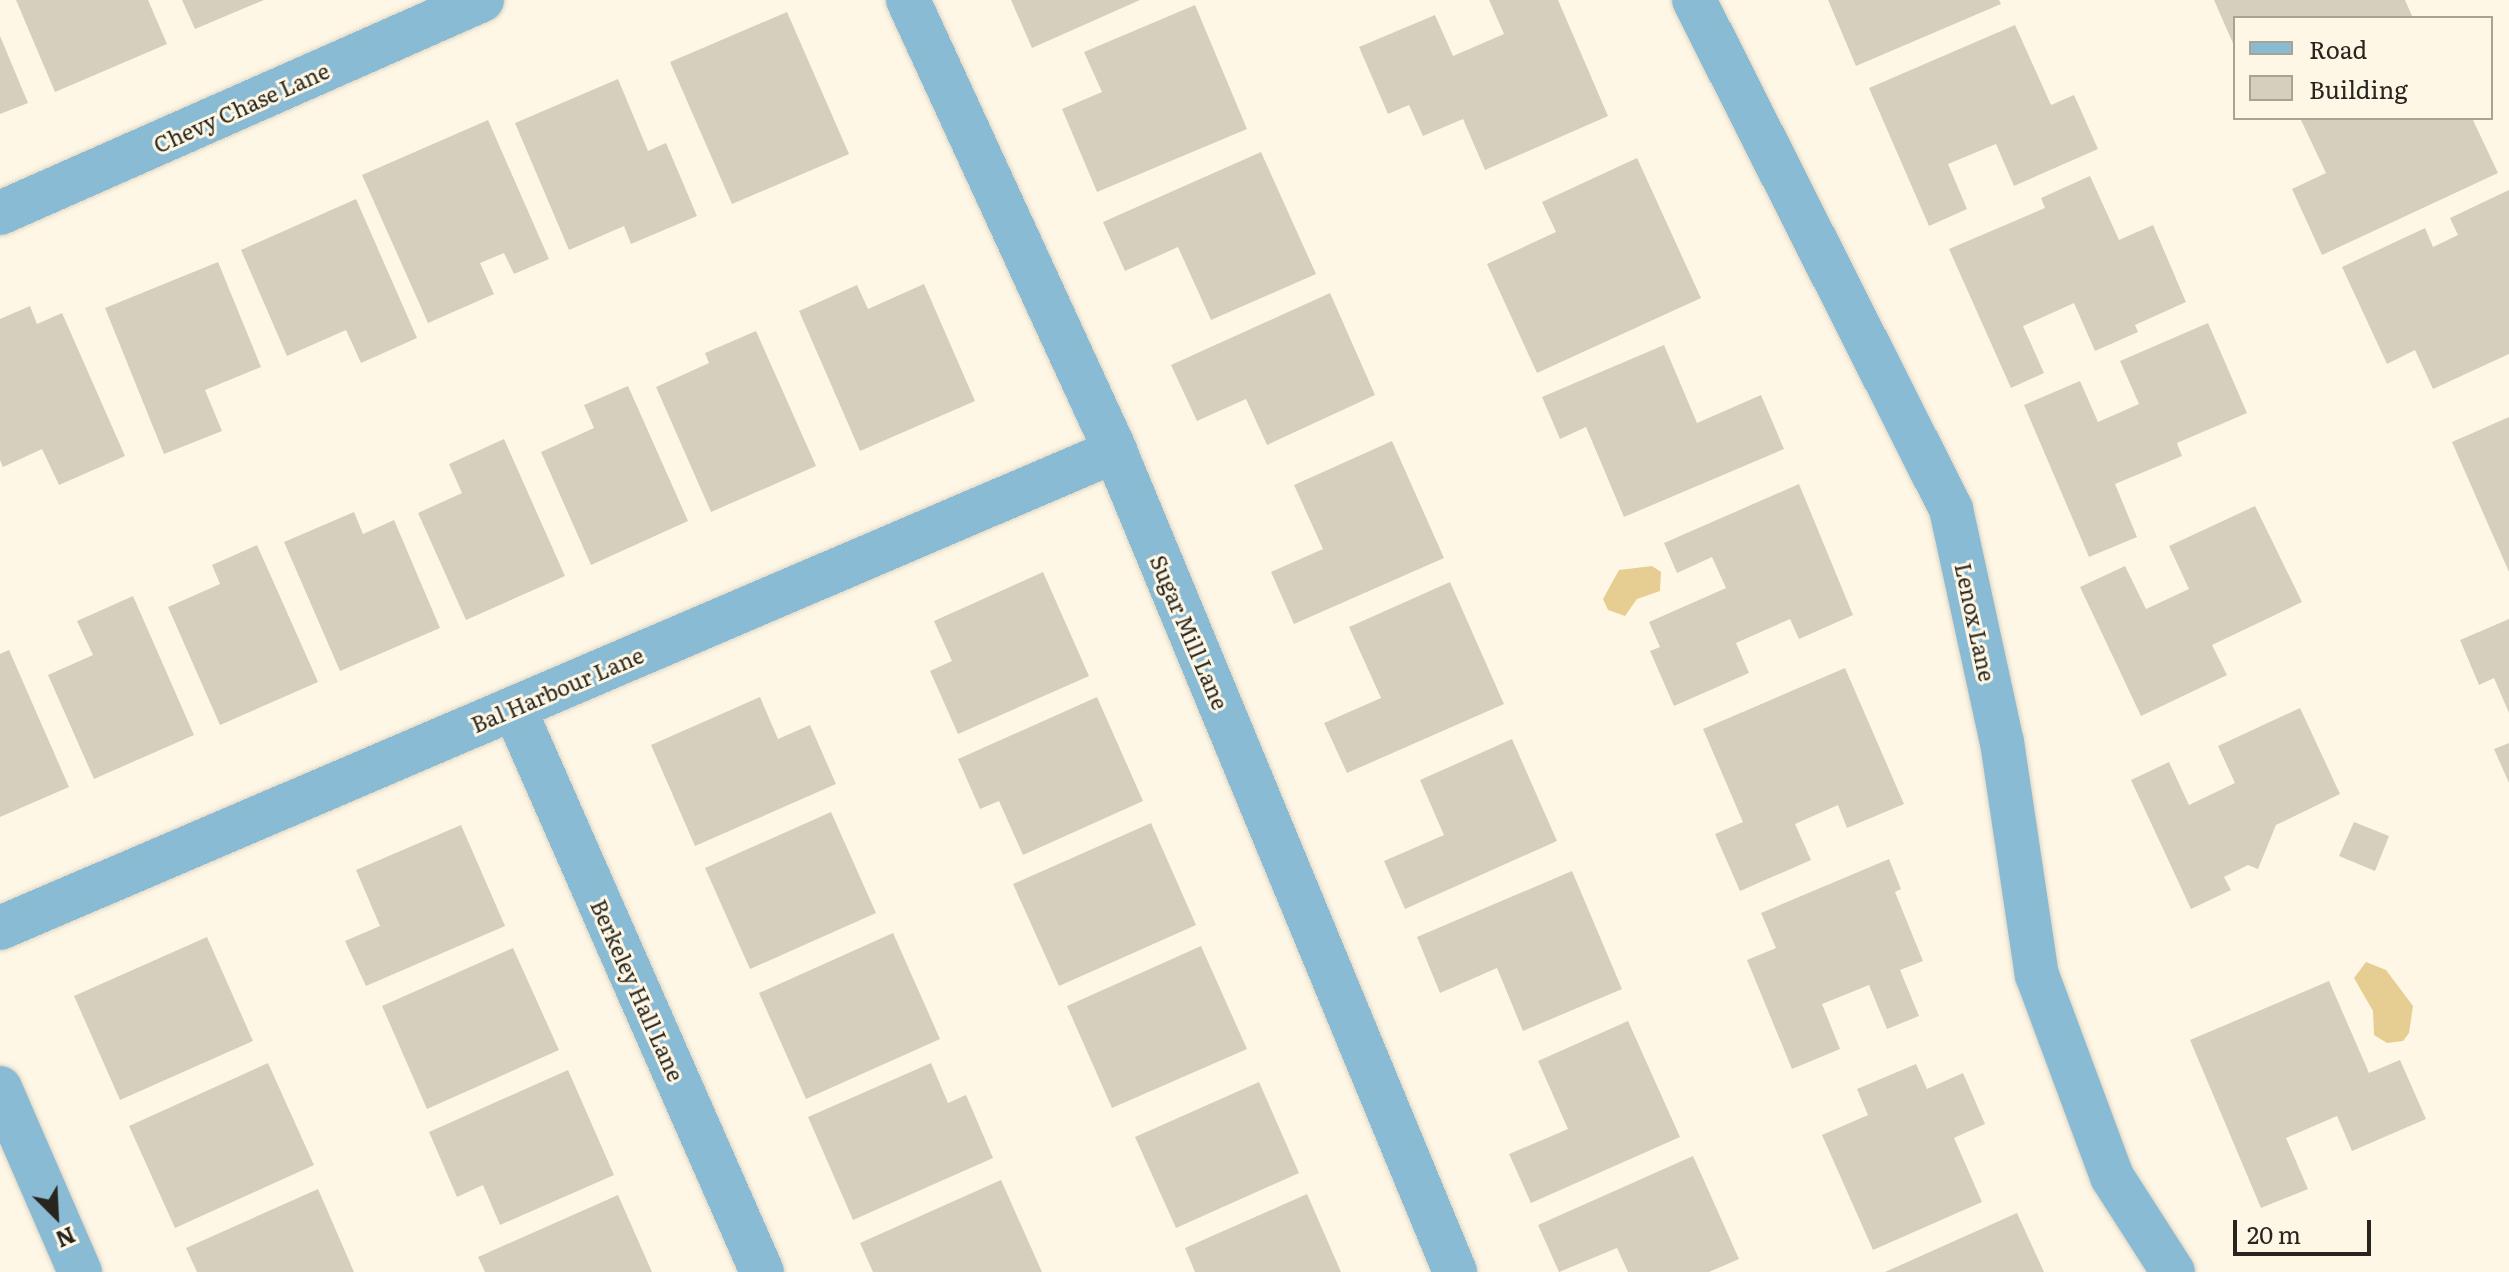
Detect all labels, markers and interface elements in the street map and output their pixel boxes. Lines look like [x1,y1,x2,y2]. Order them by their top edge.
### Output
legend [2233,16,2493,120]
text: Road [2309,31,2367,66]
street label: Chevy Chase Lane [149,56,333,158]
text: Building [2309,71,2408,106]
street label: Sugar Mill Lane [1146,551,1234,713]
street label: Lenox Lane [1951,560,2001,684]
street label: Bal Harbour Lane [467,641,647,737]
street label: Berkeley Hall Lane [586,895,690,1085]
north arrow [16,1176,96,1256]
scale bar [2237,1204,2375,1254]
text: 20 m [2247,1216,2301,1251]
text: N [51,1220,81,1257]

